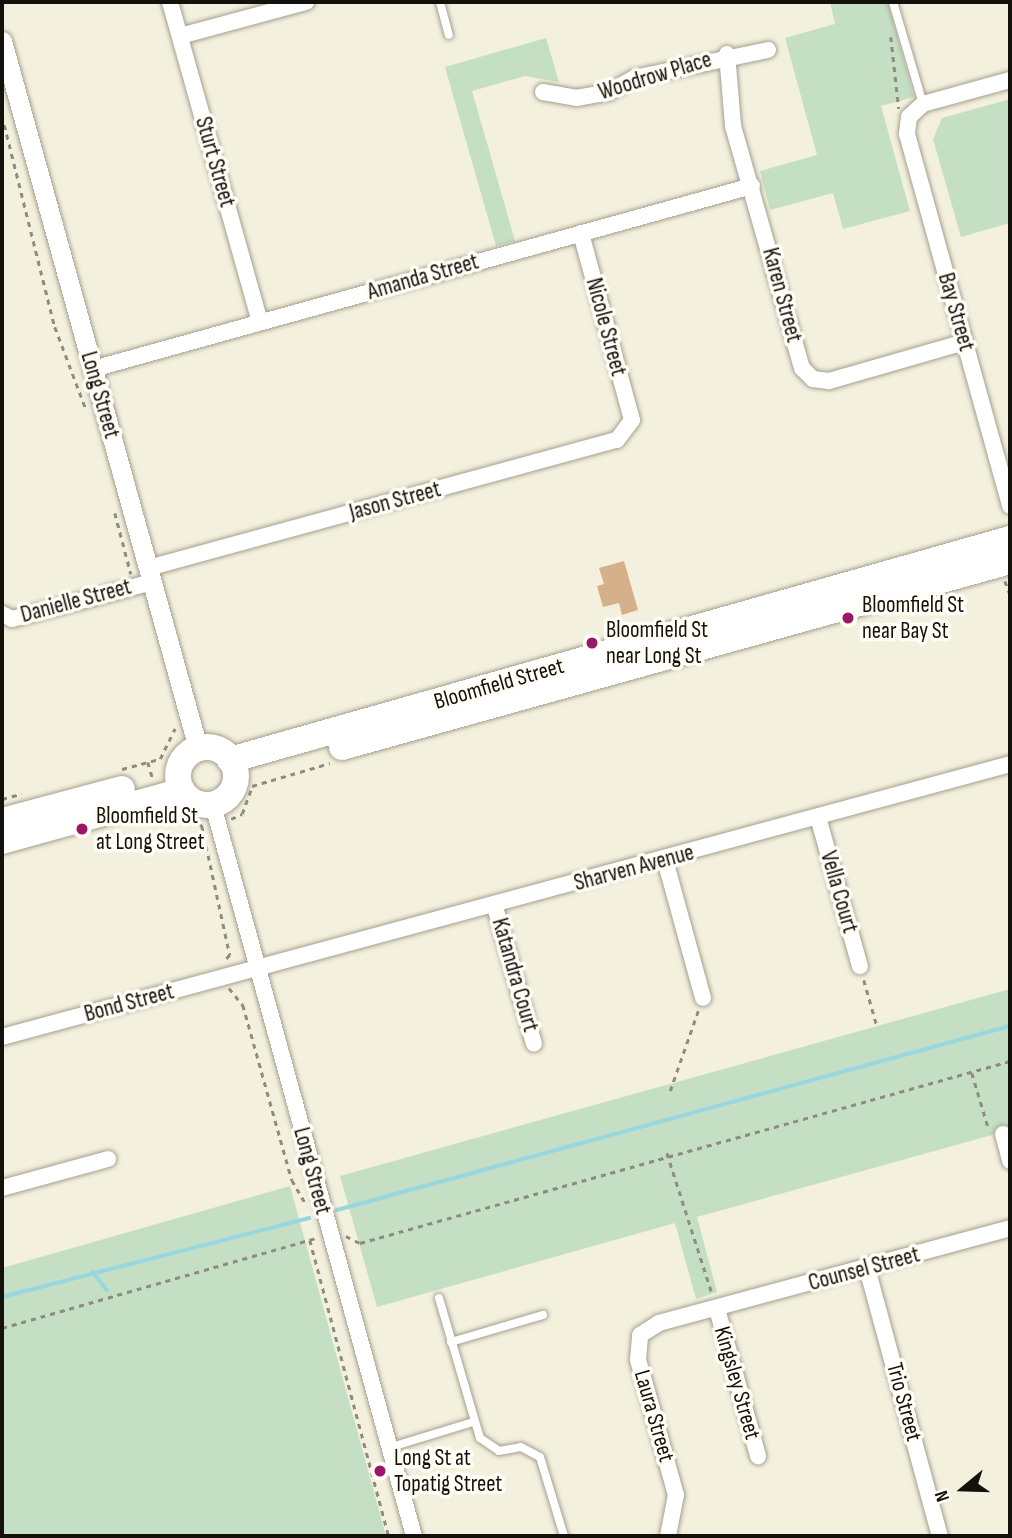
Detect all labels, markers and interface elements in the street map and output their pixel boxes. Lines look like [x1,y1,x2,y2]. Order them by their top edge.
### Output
street label: Woodrow Place [595,46,715,106]
street label: Sturt Street [189,114,241,210]
street label: Karen Street [756,245,808,345]
street label: Amanda Street [364,248,482,306]
street label: Bay Street [932,270,980,354]
street label: Nicole Street [580,275,632,379]
street label: Long Street [74,348,126,442]
street label: Jason Street [346,476,444,526]
street label: Danielle Street [18,573,134,629]
place label: Bloomfield St near Bay St [862,591,964,645]
marker: Bloomfield St near Bay St [840,610,856,626]
place label: Bloomfield St near Long St [606,616,708,670]
marker: Bloomfield St near Long St [584,635,600,651]
street label: Bloomfield Street [431,652,567,716]
place label: Bloomfield St at Long Street [96,802,205,856]
marker: Bloomfield St at Long Street [74,821,90,837]
street label: Sharven Avenue [571,839,697,897]
street label: Vella Court [814,848,864,936]
street label: Katandra Court [486,915,544,1035]
street label: Bond Street [81,978,177,1028]
street label: Long Street [287,1124,337,1218]
street label: Counsel Street [805,1241,923,1297]
street label: Kingsley Street [708,1323,766,1443]
street label: Trio Street [880,1360,928,1444]
street label: Laura Street [628,1367,680,1465]
place label: Long St at Topatig Street [394,1444,502,1498]
north arrow [928,1454,998,1524]
marker: Long St at Topatig Street [372,1463,388,1479]
text: N [930,1487,955,1505]

